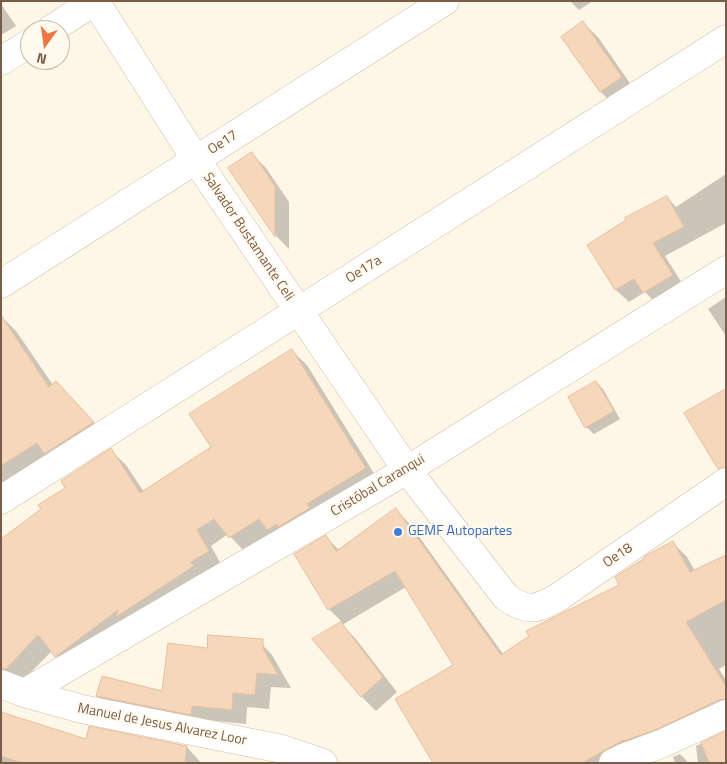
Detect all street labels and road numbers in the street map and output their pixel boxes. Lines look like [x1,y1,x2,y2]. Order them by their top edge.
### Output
street label: Oe17 [205,127,241,159]
street label: Salvador Bustamante Celi [199,170,297,304]
street label: Oe17a [343,253,385,287]
street label: Cristóbal Caranqui [328,451,428,521]
street label: Oe18 [600,540,636,572]
street label: Manuel de Jesus Alvarez Loor [76,700,248,750]

